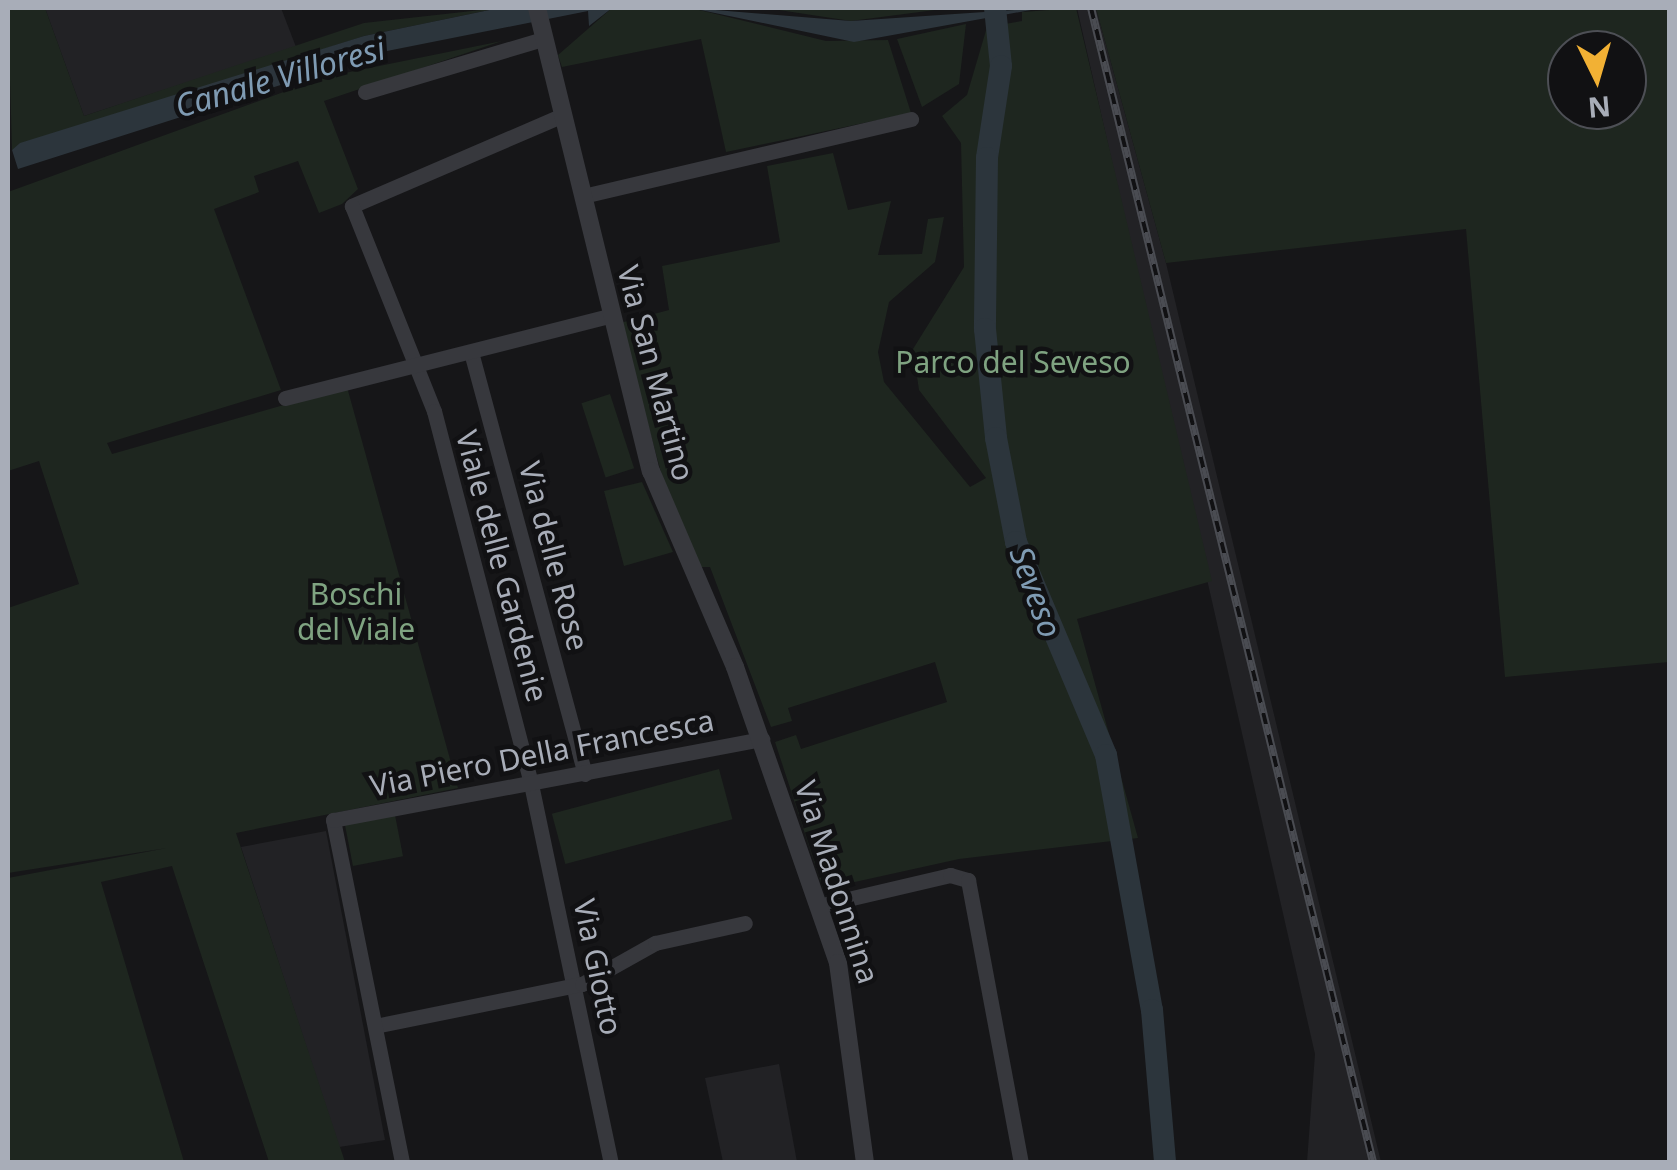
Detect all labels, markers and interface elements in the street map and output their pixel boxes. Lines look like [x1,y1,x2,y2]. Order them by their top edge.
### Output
water label: Canale Villoresi [171,29,389,125]
north arrow [1547,30,1647,130]
text: N [1586,88,1612,128]
street label: Via San Martino [610,261,702,485]
park label: Parco del Seveso [895,344,1131,380]
street label: Viale delle Gardenie [448,426,556,706]
street label: Via delle Rose [512,458,596,654]
water label: Seveso [1002,541,1070,643]
park label: Boschi del Viale [297,576,415,646]
street label: Via Piero Della Francesca [367,702,717,804]
street label: Via Madonnina [787,776,887,988]
street label: Via Giotto [566,896,630,1038]

